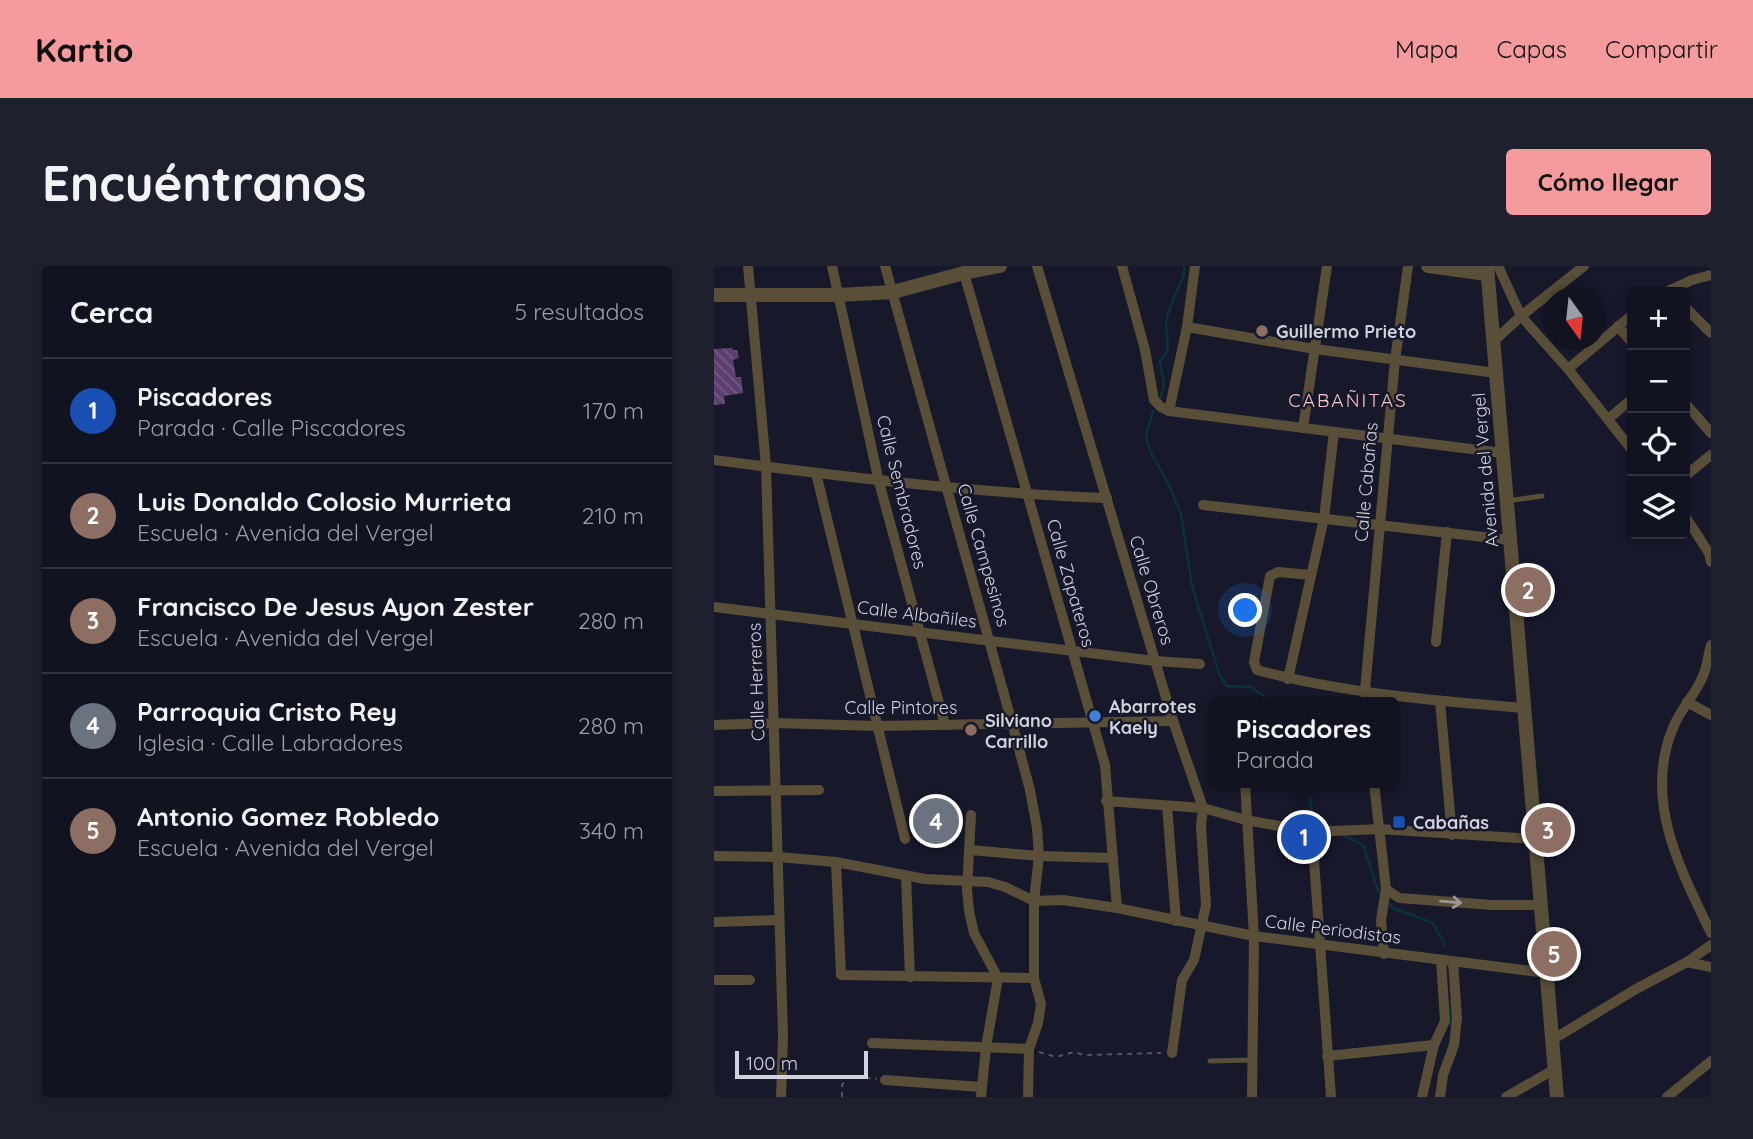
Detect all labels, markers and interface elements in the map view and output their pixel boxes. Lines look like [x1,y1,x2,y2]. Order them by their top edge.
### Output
text: Kartio [35,29,134,70]
text: Mapa [1395,34,1459,64]
text: Capas [1497,34,1567,64]
text: Compartir [1605,34,1718,64]
button: Cómo llegar [1506,149,1711,215]
text: Encuéntranos [42,152,366,213]
north arrow [1543,287,1606,350]
map controls [1627,287,1690,539]
button: + [1627,287,1690,350]
text: Cerca [70,293,153,331]
text: 5 resultados [514,297,644,326]
place label: Guillermo Prieto [1276,320,1416,343]
marker: Guillermo Prieto [1254,323,1270,339]
button: − [1627,350,1690,413]
text: Piscadores [137,380,272,413]
district label: CABAÑITAS [1288,388,1408,412]
street label: Avenida del Vergel [1467,392,1503,548]
text: 1 [89,396,97,425]
text: 170 m [583,396,644,425]
text: Parada · Calle Piscadores [137,413,406,442]
street label: Calle Sembradores [872,413,932,571]
button: locate [1627,413,1690,476]
street label: Calle Cabañas [1349,421,1383,543]
button: layers [1627,476,1690,539]
street label: Calle Campesinos [953,481,1015,629]
text: Luis Donaldo Colosio Murrieta [137,485,512,518]
text: 2 [86,501,100,530]
text: 210 m [582,501,644,530]
street label: Calle Zapateros [1042,516,1100,650]
text: Escuela · Avenida del Vergel [137,518,434,547]
street label: Calle Obreros [1124,533,1180,647]
pin: 2 [1505,564,1551,616]
text: Francisco De Jesus Ayon Zester [137,590,534,623]
your location [1228,593,1262,627]
street label: Calle Albañiles [856,595,978,633]
text: 3 [87,606,99,635]
text: 280 m [578,606,644,635]
street label: Calle Herreros [742,622,770,742]
text: Escuela · Avenida del Vergel [137,623,434,652]
text: Parroquia Cristo Rey [137,695,397,728]
place label: Abarrotes Kaely [1109,695,1196,739]
street label: Calle Pintores [845,696,957,719]
popup [1209,697,1398,788]
marker: Abarrotes Kaely [1087,708,1103,724]
place label: Silviano Carrillo [985,709,1052,753]
text: 4 [86,711,100,740]
text: 280 m [578,711,644,740]
text: Piscadores [1236,712,1371,745]
marker: Silviano Carrillo [963,722,979,738]
text: Iglesia · Calle Labradores [137,728,403,757]
text: Parada [1236,745,1314,774]
pin: 4 [913,795,959,847]
text: Antonio Gomez Robledo [137,800,439,833]
pin: 3 [1525,804,1571,856]
pin: 1 [1281,811,1327,863]
place label: Cabañas [1413,811,1489,834]
marker: Cabañas [1391,814,1407,830]
text: 5 [86,816,100,845]
text: 340 m [579,816,644,845]
text: Escuela · Avenida del Vergel [137,833,434,862]
one-way arrow [1439,896,1462,909]
street label: Calle Periodistas [1264,909,1402,949]
pin: 5 [1531,928,1577,980]
scale bar [735,1048,868,1080]
text: 100 m [746,1051,798,1075]

